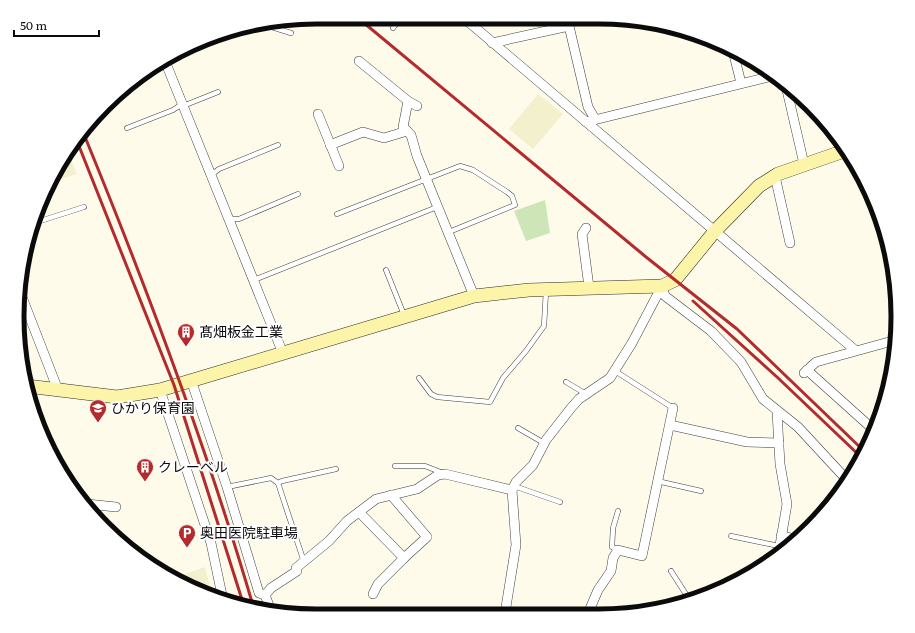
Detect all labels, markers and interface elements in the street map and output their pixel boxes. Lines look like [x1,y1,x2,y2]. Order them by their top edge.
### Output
scale bar [14,12,99,38]
text: 50 m [20,16,47,34]
place label: 髙畑板金工業 [199,321,283,341]
building icon: 髙畑板金工業 [176,322,196,347]
place label: ひかり保育園 [111,397,195,417]
school or university icon: ひかり保育園 [88,398,108,423]
place label: クレーベル [158,456,228,476]
building icon: クレーベル [135,457,155,482]
place label: 奥田医院駐車場 [200,522,298,542]
parking icon: 奥田医院駐車場 [177,523,197,548]

